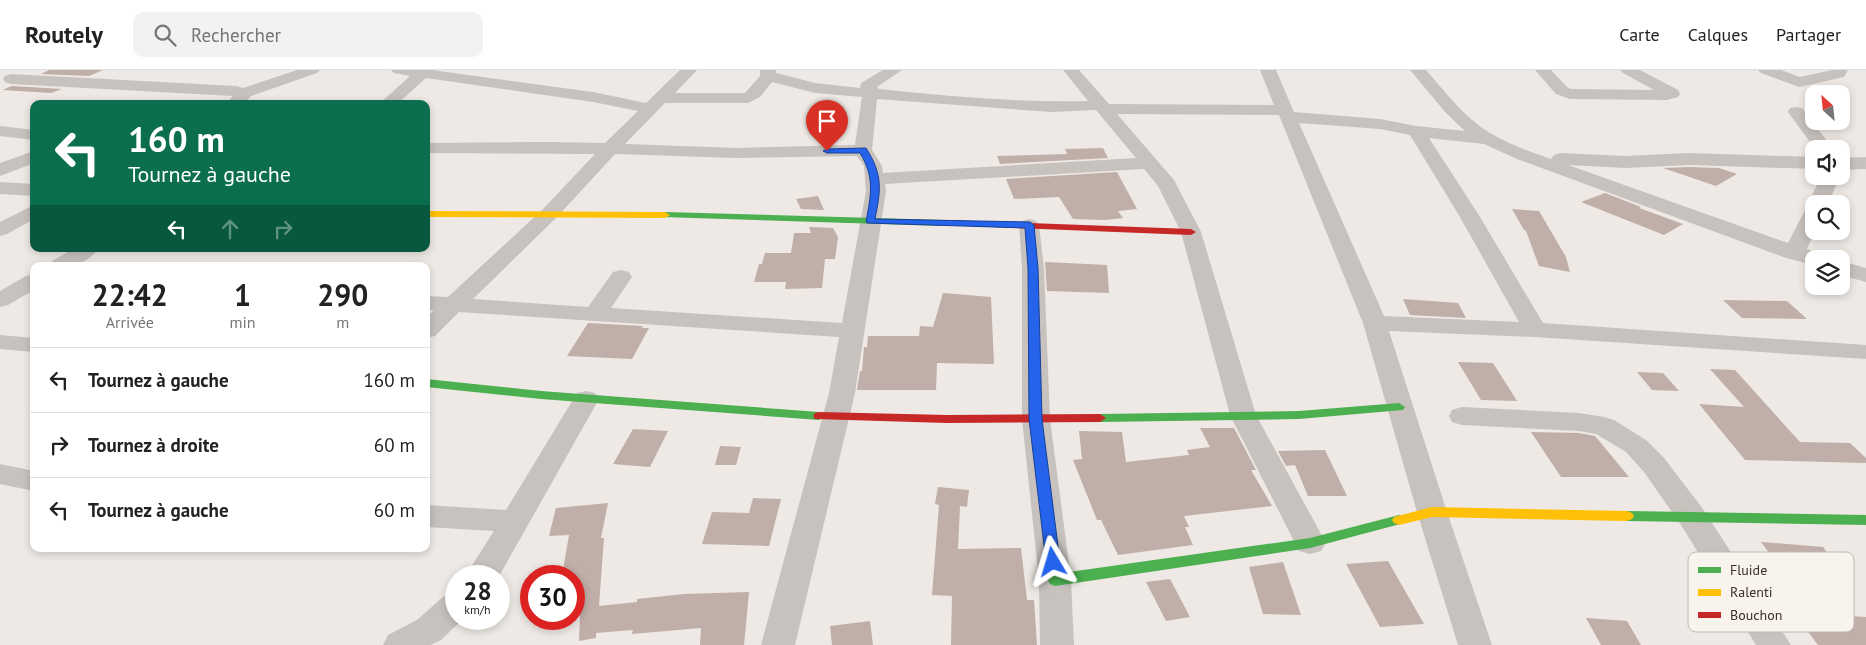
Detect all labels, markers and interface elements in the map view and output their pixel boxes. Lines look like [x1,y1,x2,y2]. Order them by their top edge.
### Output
search box [133,12,483,57]
text: Routely [25,19,103,50]
icon: search [151,21,179,49]
text: Rechercher [191,23,281,47]
text: Carte [1619,23,1660,46]
text: Calques [1688,23,1748,46]
text: Partager [1776,23,1841,46]
north arrow [1805,85,1850,130]
map controls [1805,85,1850,295]
pin [806,100,848,151]
icon: arrive [813,107,841,135]
text: 160 m [128,116,225,162]
icon: left [45,120,110,185]
button: sound [1805,140,1850,185]
text: Tournez à gauche [128,160,291,188]
button: search [1805,195,1850,240]
icon: left [163,215,191,243]
icon: ahead [216,215,244,243]
icon: right [269,215,297,243]
button: layers [1805,250,1850,295]
text: 22:42 [92,275,168,314]
text: 1 [234,275,251,314]
text: 290 [317,275,368,314]
text: Arrivée [106,312,154,332]
text: min [230,312,256,332]
text: m [336,312,349,332]
icon: left [45,366,73,394]
text: Tournez à gauche [88,368,229,392]
text: 160 m [363,368,415,392]
icon: right [45,431,73,459]
text: Tournez à droite [88,433,219,457]
text: 60 m [374,433,415,457]
icon: left [45,496,73,524]
text: Tournez à gauche [88,498,229,522]
text: 60 m [374,498,415,522]
position arrow [1026,535,1078,587]
legend [1688,552,1854,632]
text: Fluide [1730,561,1767,579]
speed limit sign: 30 [520,565,585,630]
text: 28 [463,575,492,607]
text: Ralenti [1730,583,1773,601]
text: km/h [464,602,491,617]
text: Bouchon [1730,606,1782,624]

